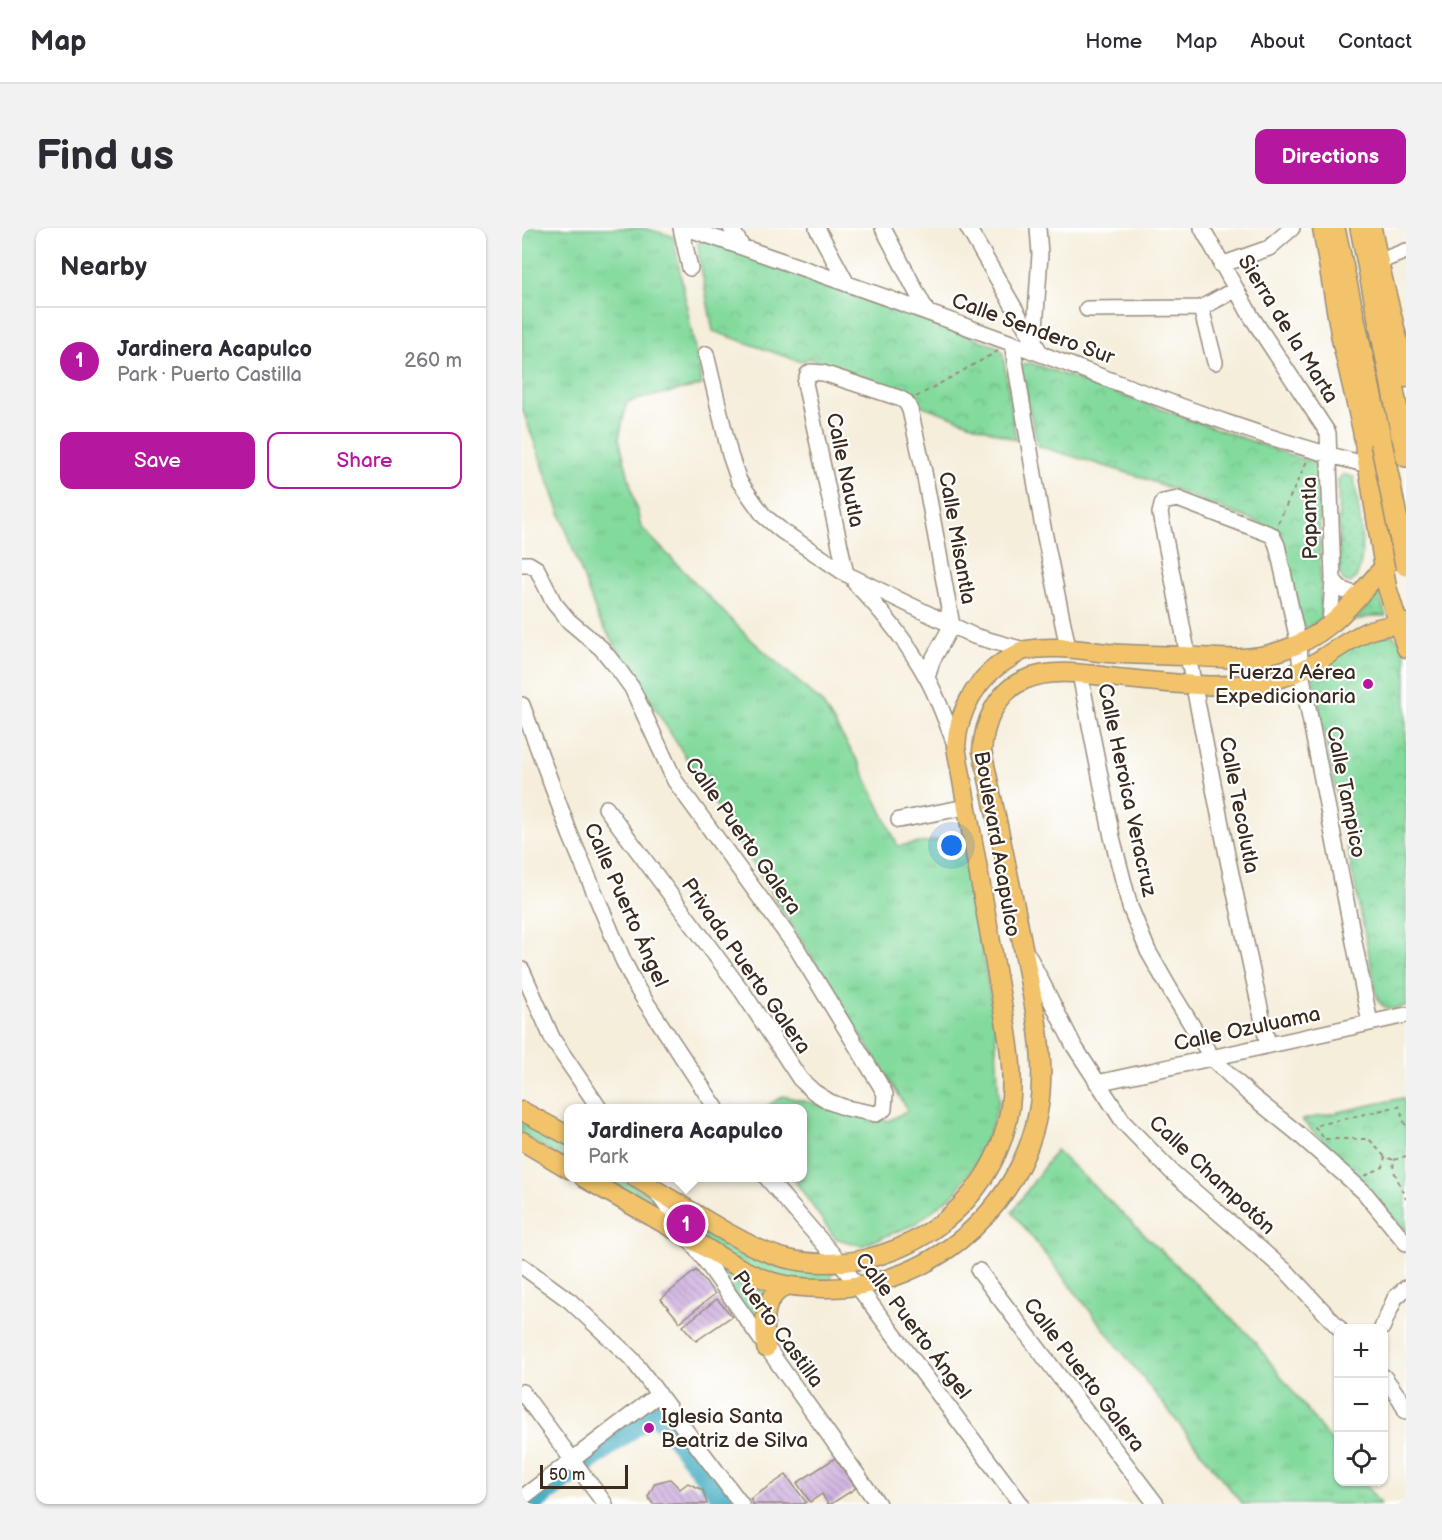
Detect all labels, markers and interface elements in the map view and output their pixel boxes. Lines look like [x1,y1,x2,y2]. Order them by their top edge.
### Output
text: Map [30,25,86,58]
text: Home [1085,29,1142,54]
text: Map [1175,29,1217,54]
text: About [1250,29,1305,54]
text: Contact [1338,29,1412,54]
button: Directions [1255,129,1406,184]
text: Find us [36,131,174,182]
street label: Sierra de la Marta [1232,250,1344,408]
text: Nearby [60,252,147,283]
street label: Calle Sendero Sur [948,288,1118,370]
text: Jardinera Acapulco [117,336,312,363]
text: 1 [75,349,84,373]
text: 260 m [404,349,462,373]
text: Park · Puerto Castilla [117,363,302,387]
street label: Calle Nautla [821,410,869,530]
button: Save [60,432,255,489]
button: Share [267,432,462,489]
street label: Calle Misantla [933,470,981,606]
street label: Papantla [1297,476,1323,560]
place label: Fuerza Aérea Expedicionaria [1215,660,1356,709]
marker: Fuerza Aérea Expedicionaria [1361,677,1375,691]
street label: Calle Heroica Veracruz [1092,681,1162,900]
street label: Calle Tampico [1321,724,1371,860]
street label: Calle Tecolutla [1213,735,1265,875]
street label: Boulevard Acapulco [968,749,1026,939]
street label: Calle Puerto Galera [679,752,807,920]
street label: Calle Puerto Ángel [579,819,673,991]
your location [937,831,966,860]
street label: Privada Puerto Galera [676,873,816,1059]
street label: Calle Ozuluama [1171,1001,1323,1057]
popup [564,1104,807,1182]
street label: Calle Champotón [1144,1110,1280,1240]
text: Jardinera Acapulco [588,1118,783,1145]
text: Park [588,1145,628,1169]
pin: 1 [666,1202,706,1246]
street label: Calle Puerto Ángel [850,1248,976,1404]
street label: Puerto Castilla [727,1266,829,1392]
street label: Calle Puerto Galera [1018,1293,1150,1457]
map controls [1334,1324,1388,1486]
button: + [1334,1324,1388,1378]
button: − [1334,1378,1388,1432]
place label: Iglesia Santa Beatriz de Silva [661,1404,808,1453]
marker: Iglesia Santa Beatriz de Silva [642,1421,656,1435]
button: locate [1334,1432,1388,1486]
scale bar [540,1462,628,1490]
text: 50 m [549,1466,585,1485]

